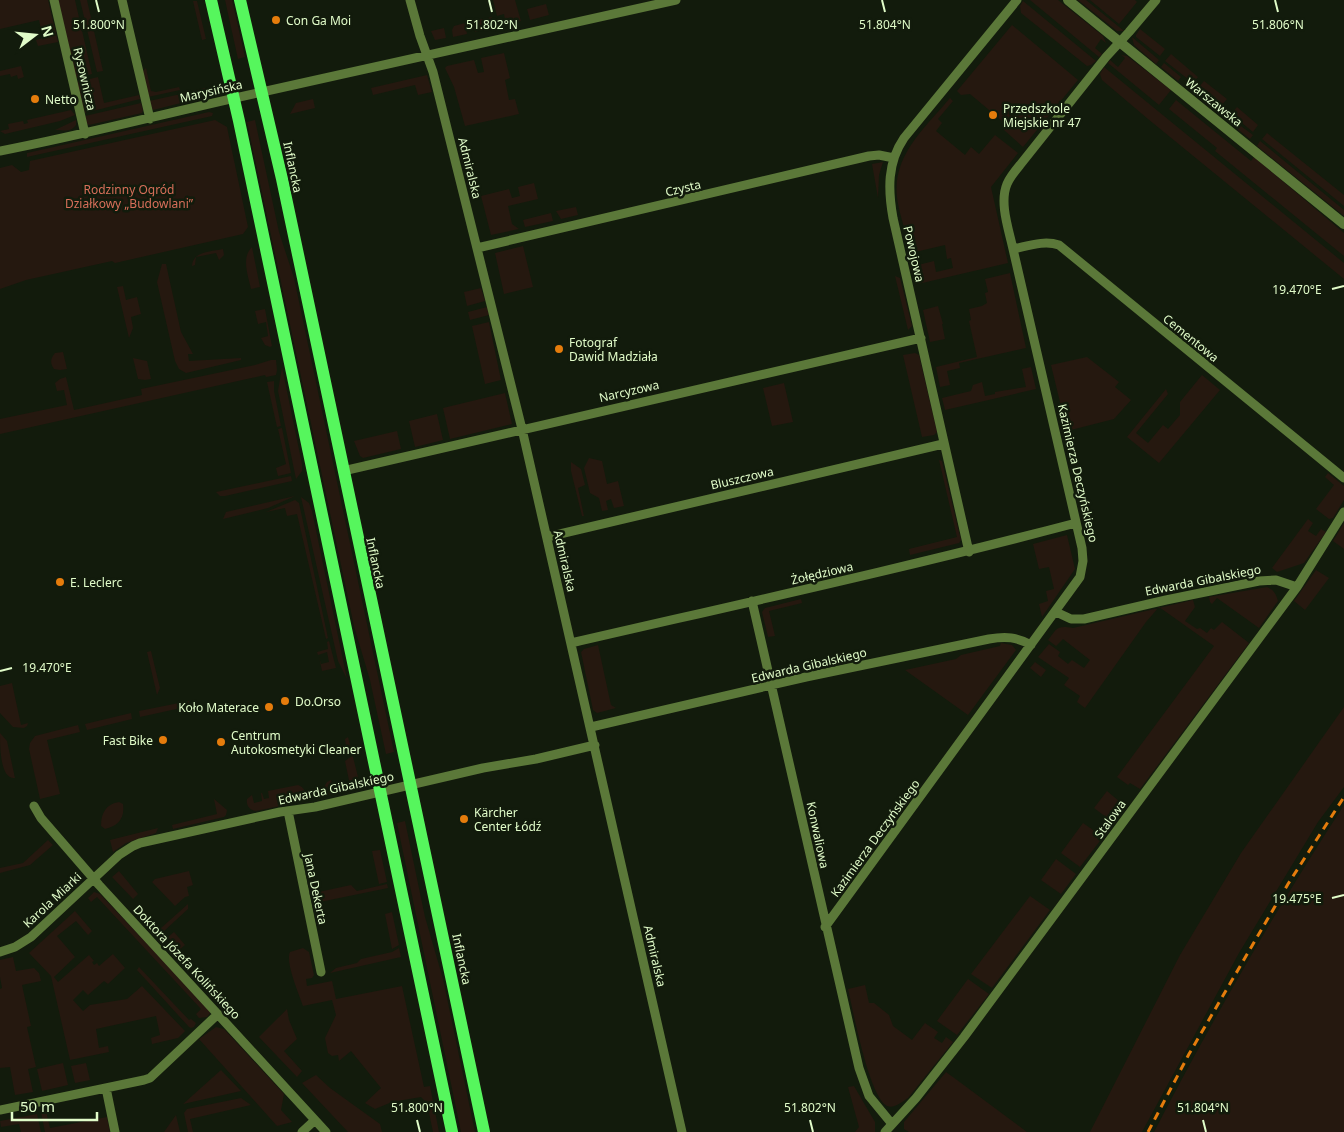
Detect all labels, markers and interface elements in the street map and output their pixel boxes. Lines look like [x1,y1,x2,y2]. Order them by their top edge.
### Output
north arrow [10,10,60,60]
place label: Con Ga Moi [286,12,351,29]
marker: Con Ga Moi [270,14,282,26]
text: 51.800°N [73,16,125,33]
text: 51.802°N [466,16,518,33]
text: 51.804°N [859,16,911,33]
text: 51.806°N [1252,16,1304,33]
text: N [37,23,59,39]
street label: Rysownicza [69,46,101,112]
street label: Warszawska [1182,74,1246,130]
street label: Marysińska [178,76,244,106]
place label: Netto [45,91,77,108]
marker: Netto [29,93,41,105]
place label: Przedszkole Miejskie nr 47 [1003,100,1081,131]
marker: Przedszkole Miejskie nr 47 [987,109,999,121]
street label: Admiralska [454,135,486,201]
street label: Inflancka [279,140,307,194]
street label: Czysta [663,176,703,200]
park label: Rodzinny Ogród Działkowy „Budowlani” [65,181,194,212]
street label: Powojowa [899,224,929,284]
text: 19.470°E [1272,281,1322,298]
street label: Cementowa [1160,310,1222,366]
place label: Fotograf Dawid Madziała [569,334,658,365]
marker: Fotograf Dawid Madziała [553,343,565,355]
street label: Narcyzowa [597,376,661,406]
street label: Kazimierza Deczyńskiego [1054,402,1102,544]
street label: Bluszczowa [709,462,775,494]
street label: Admiralska [550,528,580,594]
street label: Inflancka [362,536,390,590]
street label: Żołędziowa [789,558,855,588]
street label: Edwarda Gibalskiego [1144,560,1262,600]
place label: E. Leclerc [70,574,122,591]
marker: E. Leclerc [54,576,66,588]
street label: Edwarda Gibalskiego [750,643,868,687]
text: 19.470°E [22,659,72,676]
place label: Do.Orso [295,693,341,710]
marker: Do.Orso [279,695,291,707]
place label: Koło Materace [178,699,259,716]
marker: Koło Materace [263,701,275,713]
place label: Centrum Autokosmetyki Cleaner [231,727,362,758]
place label: Fast Bike [103,732,153,749]
marker: Fast Bike [157,734,169,746]
marker: Centrum Autokosmetyki Cleaner [215,736,227,748]
street label: Edwarda Gibalskiego [277,767,395,809]
street label: Kazimierza Deczyńskiego [827,776,923,900]
street label: Stalowa [1090,796,1130,842]
street label: Konwaliowa [803,800,833,870]
place label: Kärcher Center Łódź [474,804,542,835]
marker: Kärcher Center Łódź [458,813,470,825]
street label: Jana Dekerta [300,851,332,926]
street label: Karola Miarki [19,868,85,932]
text: 19.475°E [1272,890,1322,907]
street label: Doktora Józefa Kolińskiego [130,901,244,1023]
street label: Admiralska [640,923,670,989]
street label: Inflancka [448,932,476,986]
scale bar [12,1090,98,1122]
text: 50 m [20,1096,55,1116]
text: 51.800°N [391,1099,443,1116]
text: 51.802°N [784,1099,836,1116]
text: 51.804°N [1177,1099,1229,1116]

